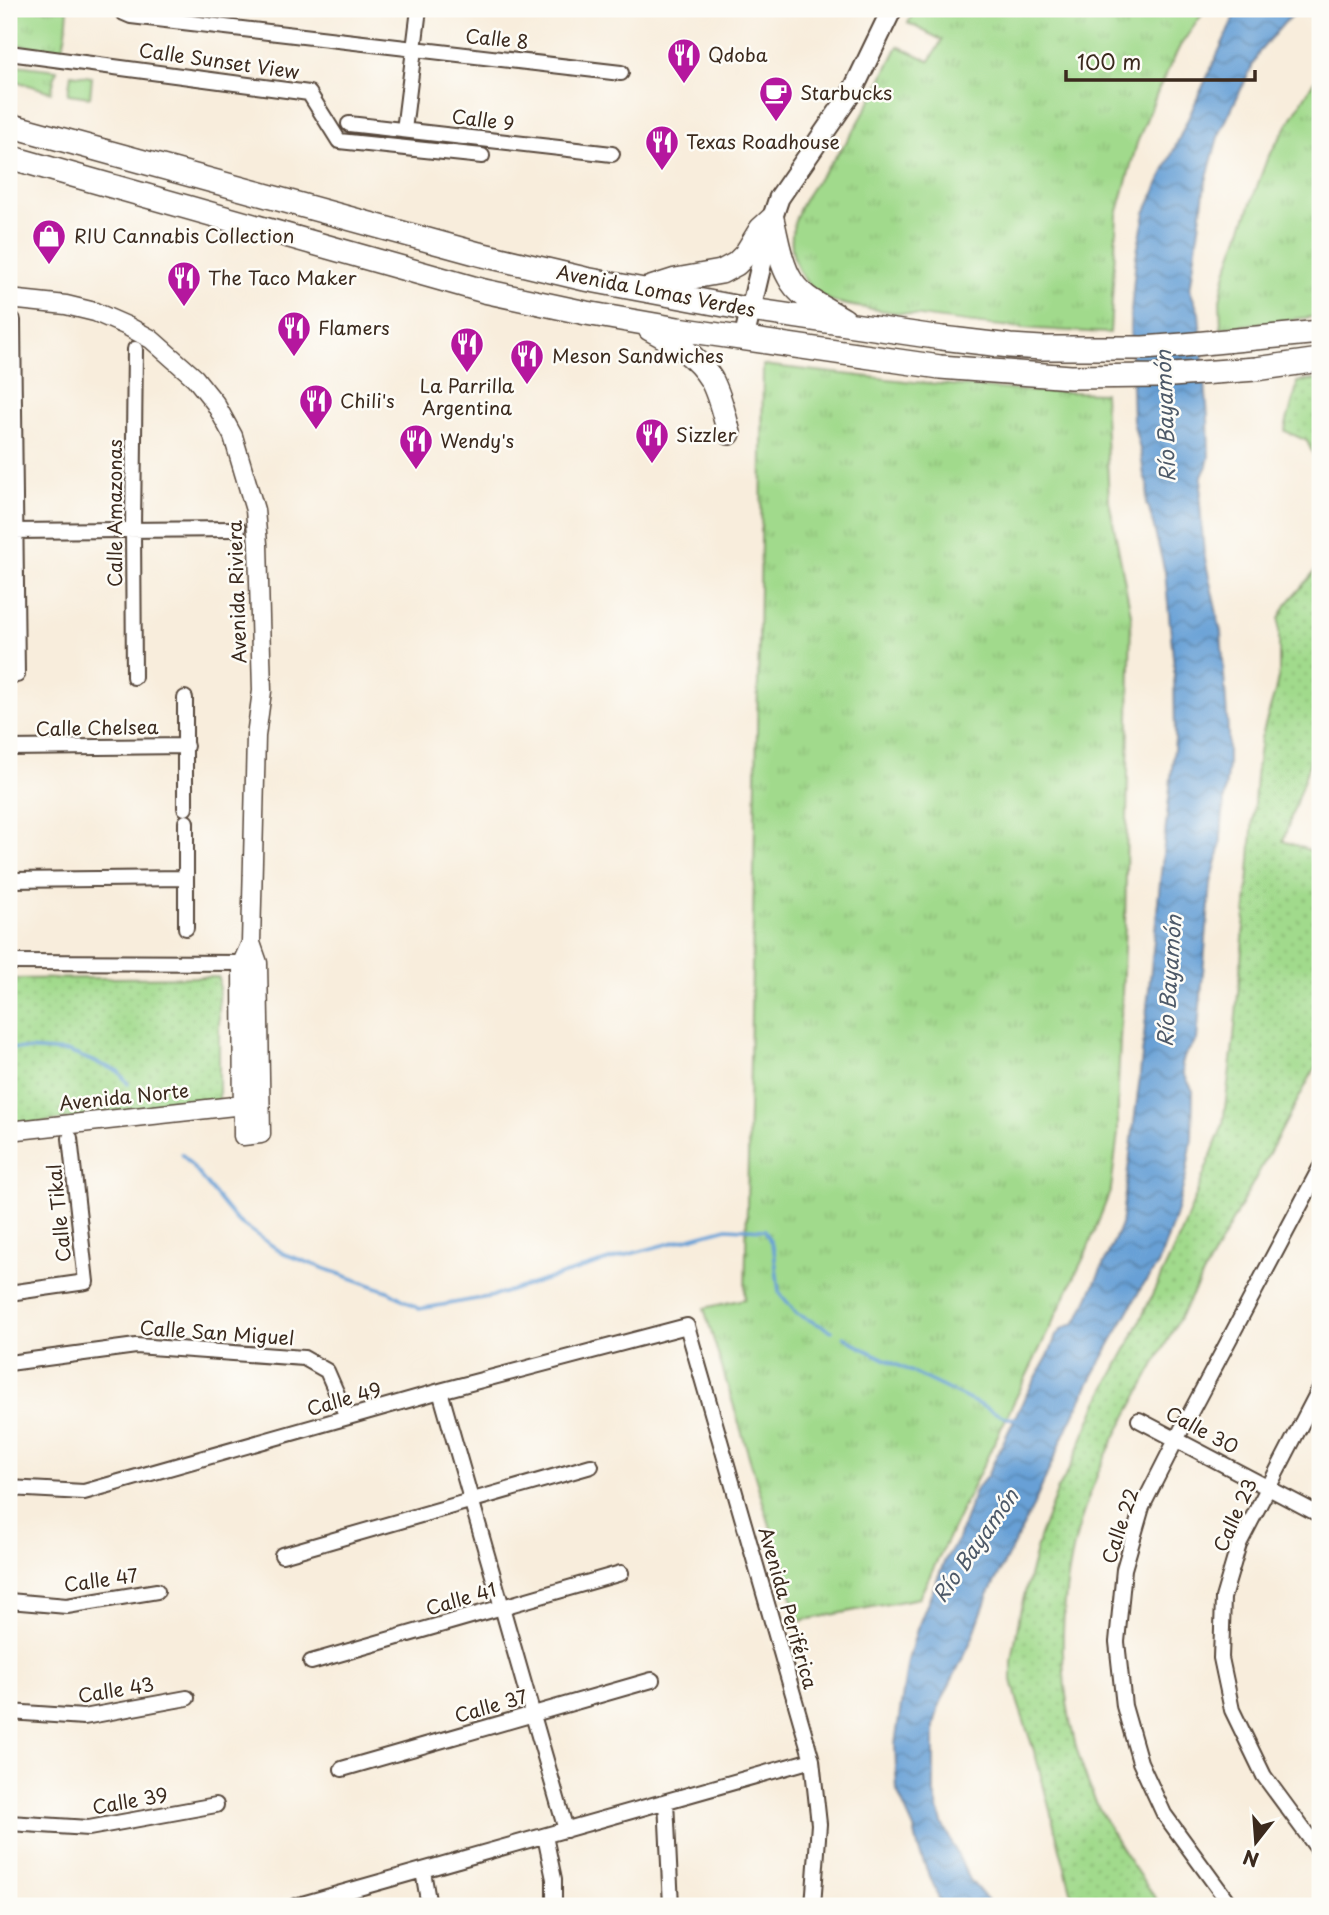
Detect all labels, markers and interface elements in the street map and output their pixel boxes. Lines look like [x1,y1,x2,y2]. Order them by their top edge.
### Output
street label: Calle 8 [464,21,530,55]
street label: Calle Sunset View [137,35,301,85]
restaurant icon: Qdoba [665,36,703,85]
scale bar [1066,38,1256,82]
place label: Qdoba [708,40,768,68]
text: 100 m [1077,45,1141,77]
cafe icon: Starbucks [757,74,795,123]
place label: Starbucks [800,78,892,106]
street label: Calle 9 [450,101,516,137]
restaurant icon: Texas Roadhouse [643,123,681,172]
place label: Texas Roadhouse [686,127,840,155]
shop icon: RIU Cannabis Collection [30,217,68,266]
place label: RIU Cannabis Collection [74,221,294,249]
street label: Avenida Lomas Verdes [554,257,758,323]
restaurant icon: The Taco Maker [165,259,203,308]
place label: The Taco Maker [208,263,357,291]
restaurant icon: Flamers [275,309,313,358]
place label: Flamers [318,313,390,341]
restaurant icon: La Parrilla Argentina [448,325,486,374]
restaurant icon: Meson Sandwiches [508,337,546,386]
place label: Meson Sandwiches [552,341,724,369]
water label: Río Bayamón [1146,348,1182,483]
place label: La Parrilla Argentina [420,371,515,421]
restaurant icon: Chili's [297,382,335,431]
place label: Chili's [340,386,395,414]
restaurant icon: Sizzler [633,416,671,465]
place label: Sizzler [676,420,737,448]
restaurant icon: Wendy's [397,422,435,471]
place label: Wendy's [440,426,514,454]
street label: Calle Amazonas [100,439,128,587]
street label: Avenida Riviera [220,520,252,664]
street label: Calle Chelsea [35,712,159,742]
water label: Río Bayamón [1147,913,1189,1048]
street label: Avenida Norte [58,1075,190,1117]
street label: Calle Tikal [39,1163,77,1264]
street label: Calle San Miguel [139,1313,295,1351]
street label: Calle 49 [303,1374,384,1422]
street label: Calle 30 [1161,1398,1244,1460]
street label: Calle 23 [1205,1473,1263,1556]
water label: Río Bayamón [923,1480,1026,1608]
street label: Calle 22 [1094,1484,1144,1567]
street label: Avenida Periférica [752,1523,826,1692]
street label: Calle 47 [62,1560,140,1598]
street label: Calle 41 [422,1575,499,1621]
street label: Calle 43 [76,1669,156,1709]
street label: Calle 37 [451,1681,530,1729]
street label: Calle 39 [90,1780,170,1820]
north arrow [1220,1806,1290,1876]
text: N [1239,1844,1262,1875]

